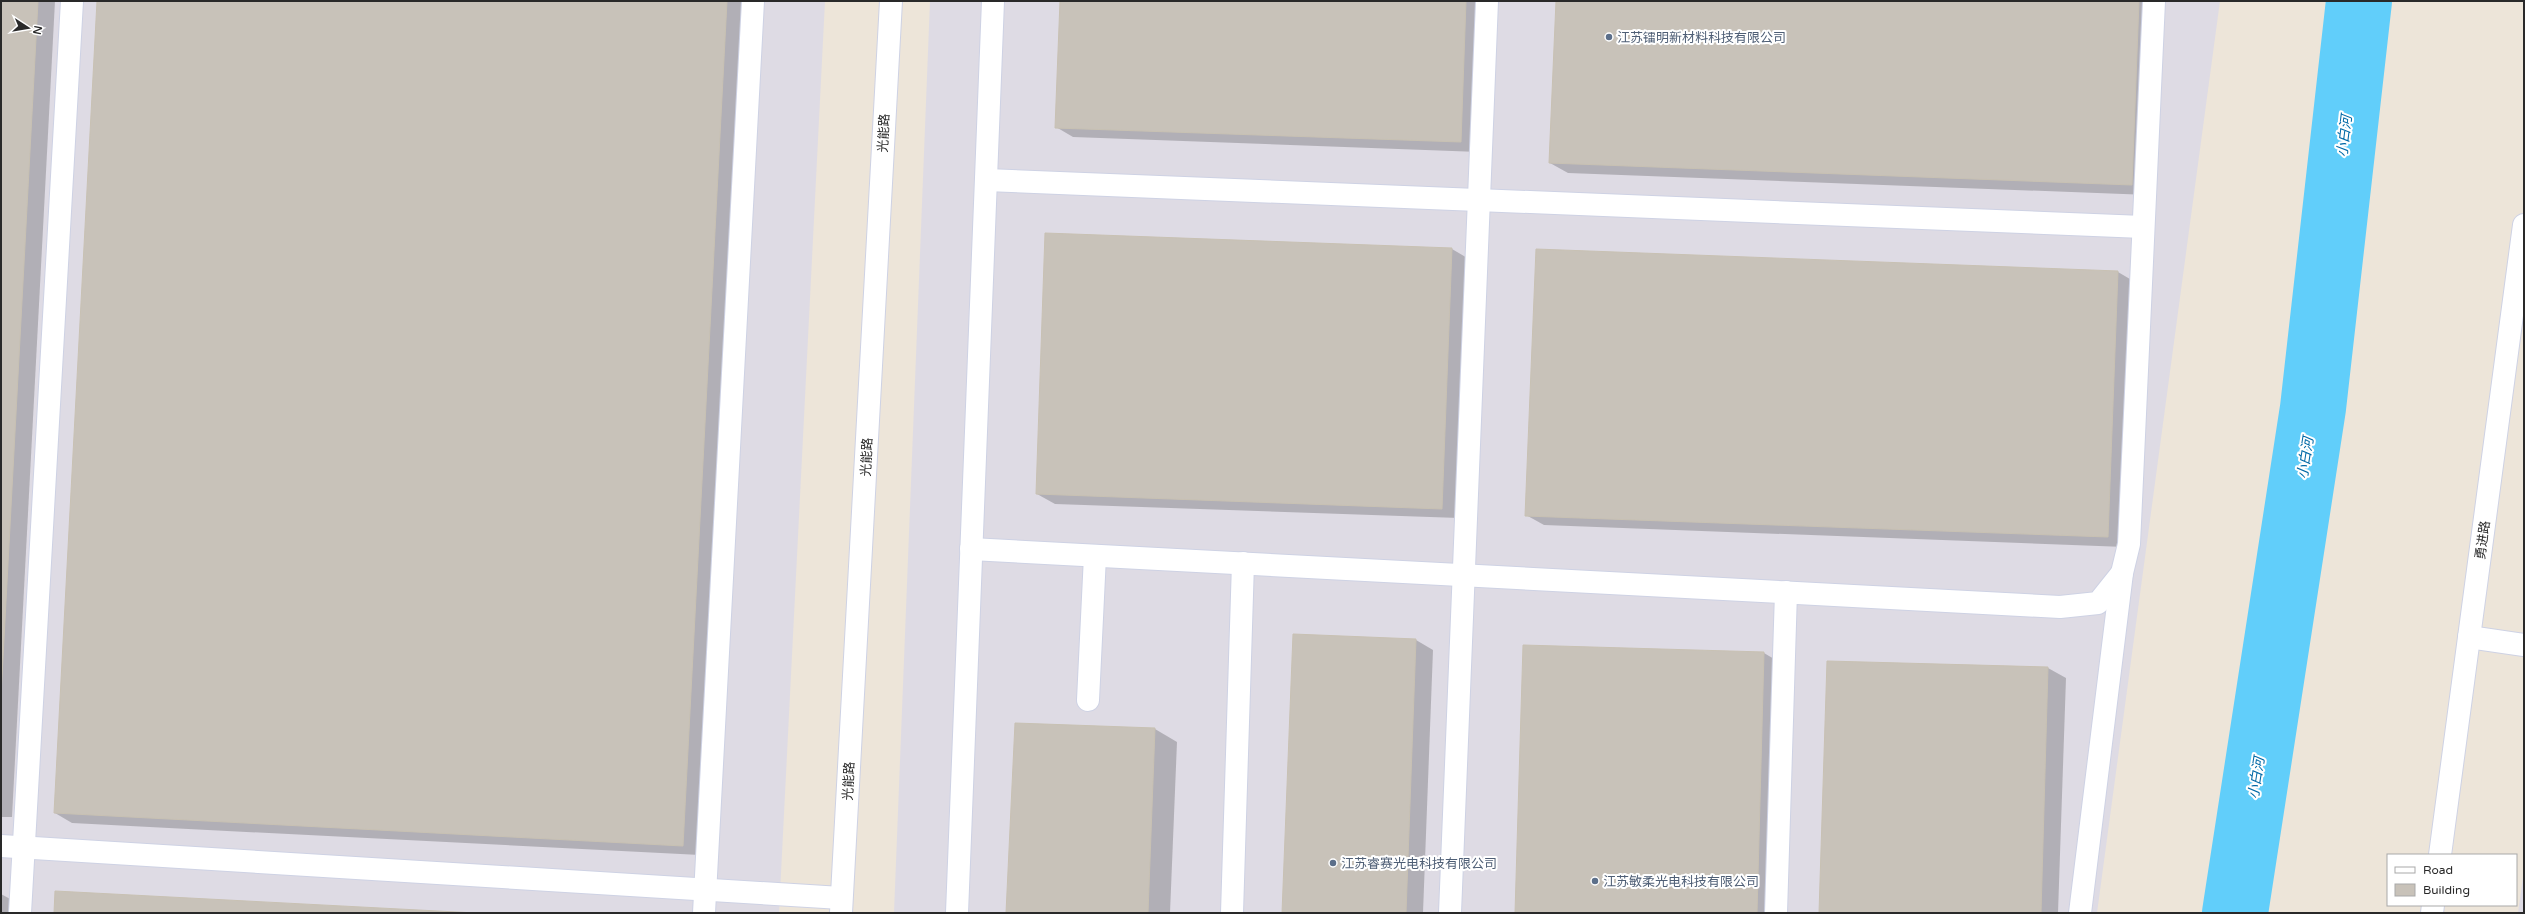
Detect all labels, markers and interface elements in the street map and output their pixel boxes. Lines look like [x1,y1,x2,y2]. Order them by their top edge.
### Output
north arrow [8,8,48,48]
text: N [30,24,45,36]
place label: 江苏镭明新材料科技有限公司 [1617,30,1786,46]
marker: 江苏镭明新材料科技有限公司 [1604,32,1614,42]
water label: 小白河 [2334,111,2356,158]
street label: 光能路 [875,113,893,153]
water label: 小白河 [2294,433,2318,480]
street label: 光能路 [858,437,876,477]
street label: 勇进路 [2472,520,2494,561]
water label: 小白河 [2245,753,2269,800]
street label: 光能路 [840,761,858,801]
legend [2387,854,2517,906]
place label: 江苏睿赛光电科技有限公司 [1341,856,1497,872]
marker: 江苏睿赛光电科技有限公司 [1328,858,1338,868]
text: Road [2423,863,2453,877]
place label: 江苏敏柔光电科技有限公司 [1603,874,1759,890]
marker: 江苏敏柔光电科技有限公司 [1590,876,1600,886]
text: Building [2423,883,2470,897]

